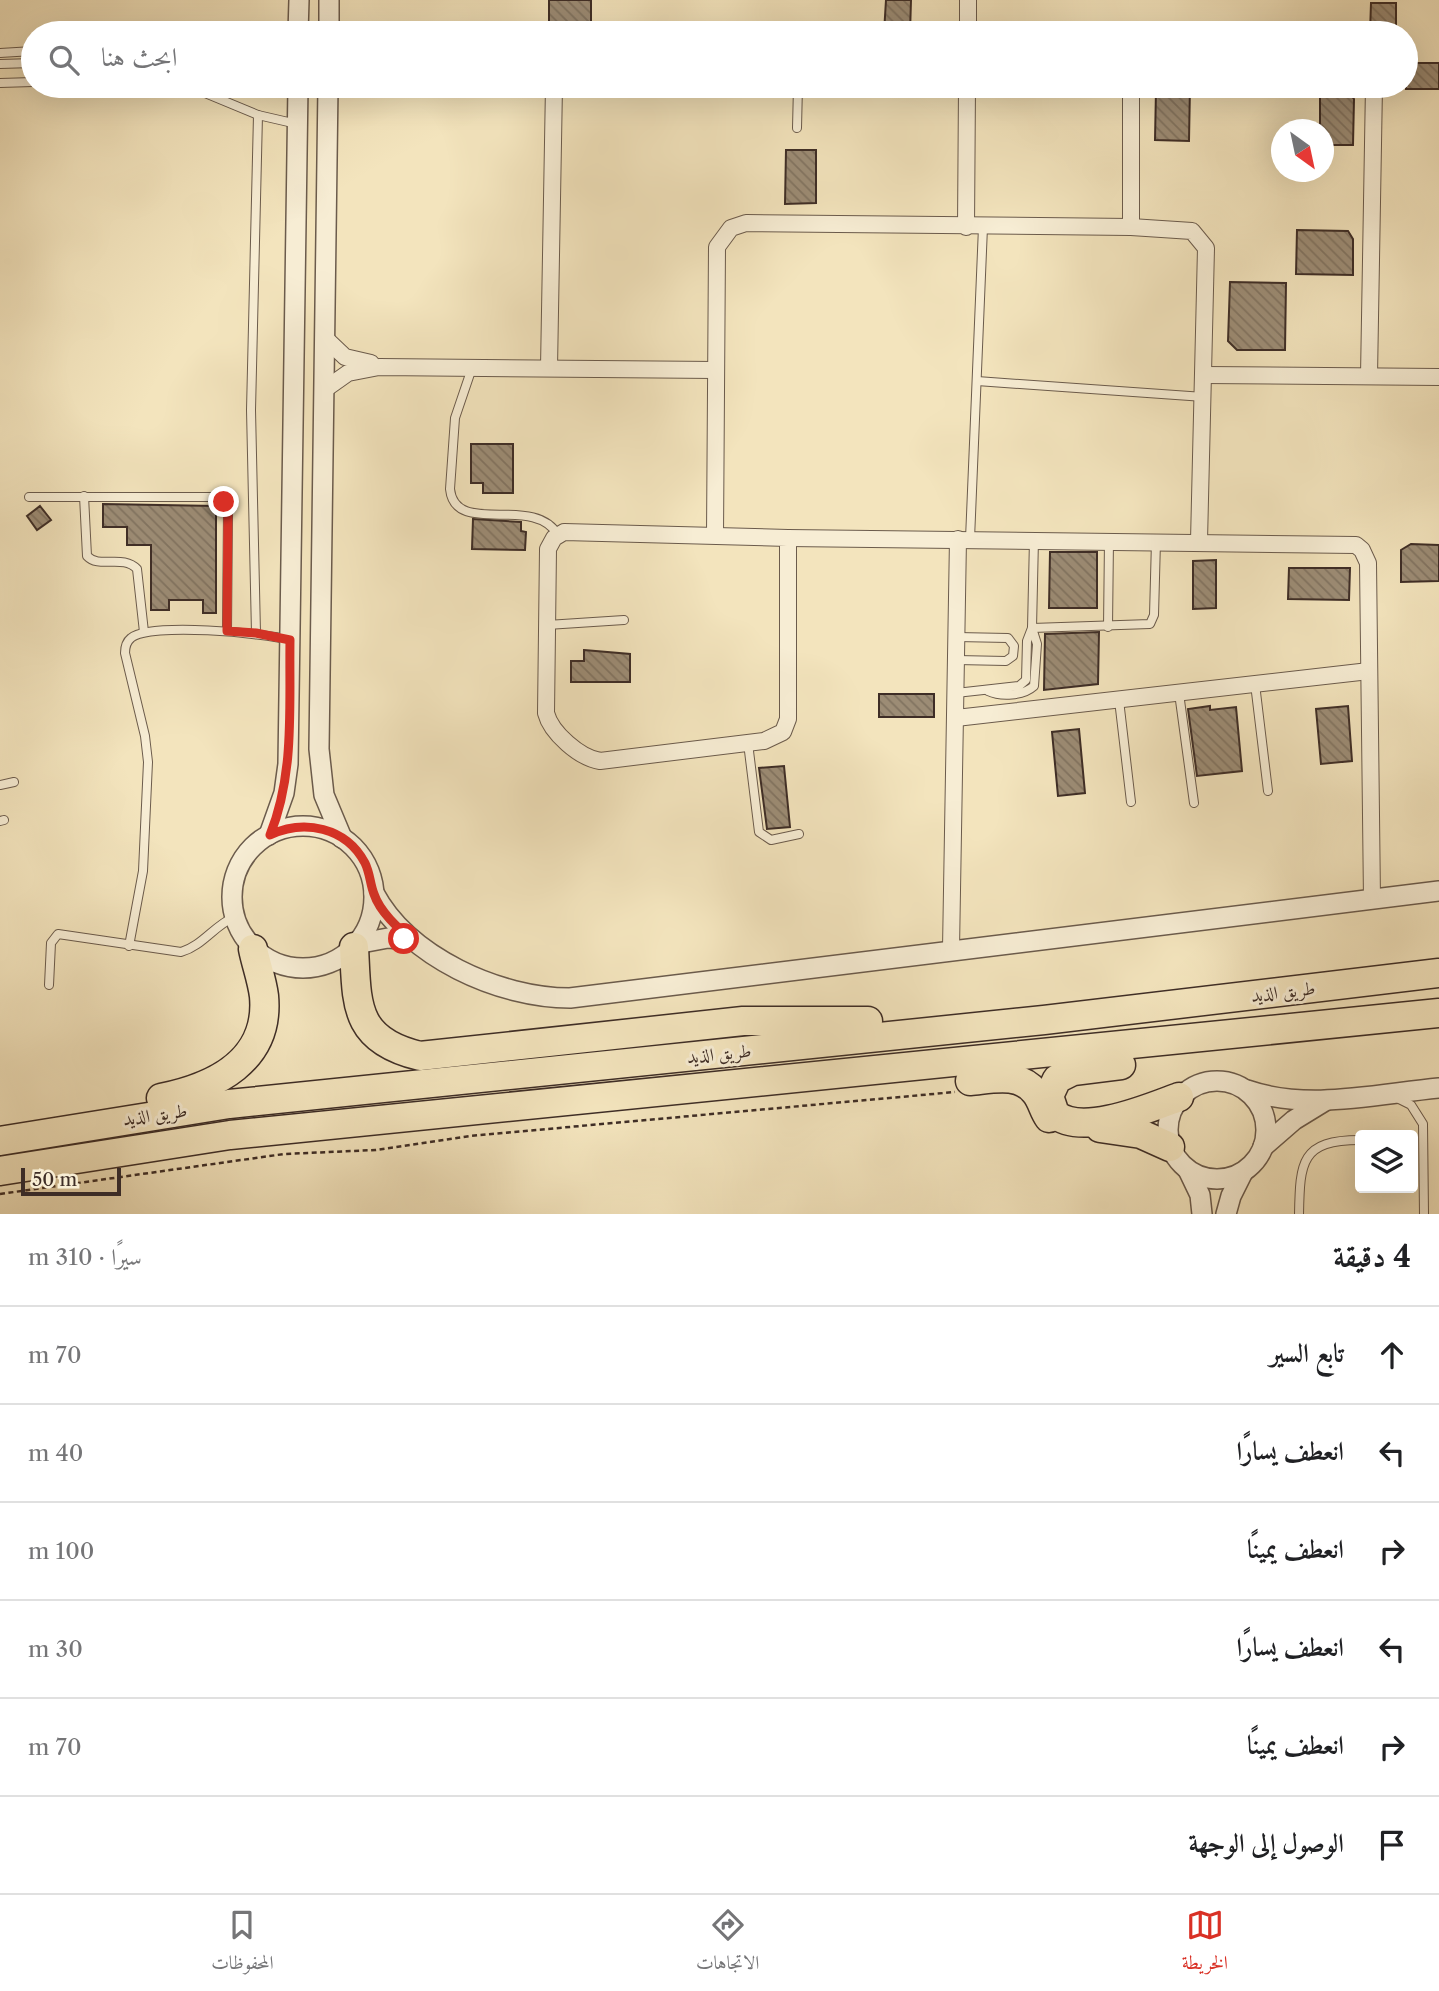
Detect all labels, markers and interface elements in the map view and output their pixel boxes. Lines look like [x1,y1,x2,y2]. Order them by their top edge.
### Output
search box [21,21,1418,98]
icon: search [45,41,83,79]
text: ابحث هنا [101,41,177,73]
north arrow [1271,119,1334,182]
route end [208,486,239,517]
route start [388,923,419,954]
street label: طريق الذيد [1250,977,1317,1008]
street label: طريق الذيد [686,1040,752,1069]
street label: طريق الذيد [121,1100,189,1131]
map controls [1355,1130,1418,1193]
button: layers [1355,1130,1418,1193]
scale bar [21,1165,121,1197]
text: 50 m [32,1168,77,1191]
text: 4 دقيقة [1333,1238,1411,1275]
text: سيرًا · 310 m [28,1243,142,1271]
icon: ahead [1373,1336,1411,1374]
text: تابع السير [1270,1337,1344,1369]
text: 70 m [28,1341,81,1369]
icon: left [1373,1434,1411,1472]
text: انعطف يسارًا [1236,1435,1344,1467]
text: 40 m [28,1439,83,1467]
icon: right [1373,1532,1411,1570]
text: انعطف يمينًا [1247,1533,1344,1565]
text: 100 m [28,1537,94,1565]
icon: left [1373,1630,1411,1668]
text: انعطف يسارًا [1236,1631,1344,1663]
text: 30 m [28,1635,83,1663]
icon: right [1373,1728,1411,1766]
text: انعطف يمينًا [1247,1729,1344,1761]
text: 70 m [28,1733,81,1761]
icon: arrive [1373,1826,1411,1864]
text: الوصول إلى الوجهة [1189,1827,1344,1859]
tab: المحفوظات [211,1906,274,1981]
tab: الاتجاهات [696,1906,759,1981]
tab: الخريطة [1182,1906,1228,1981]

